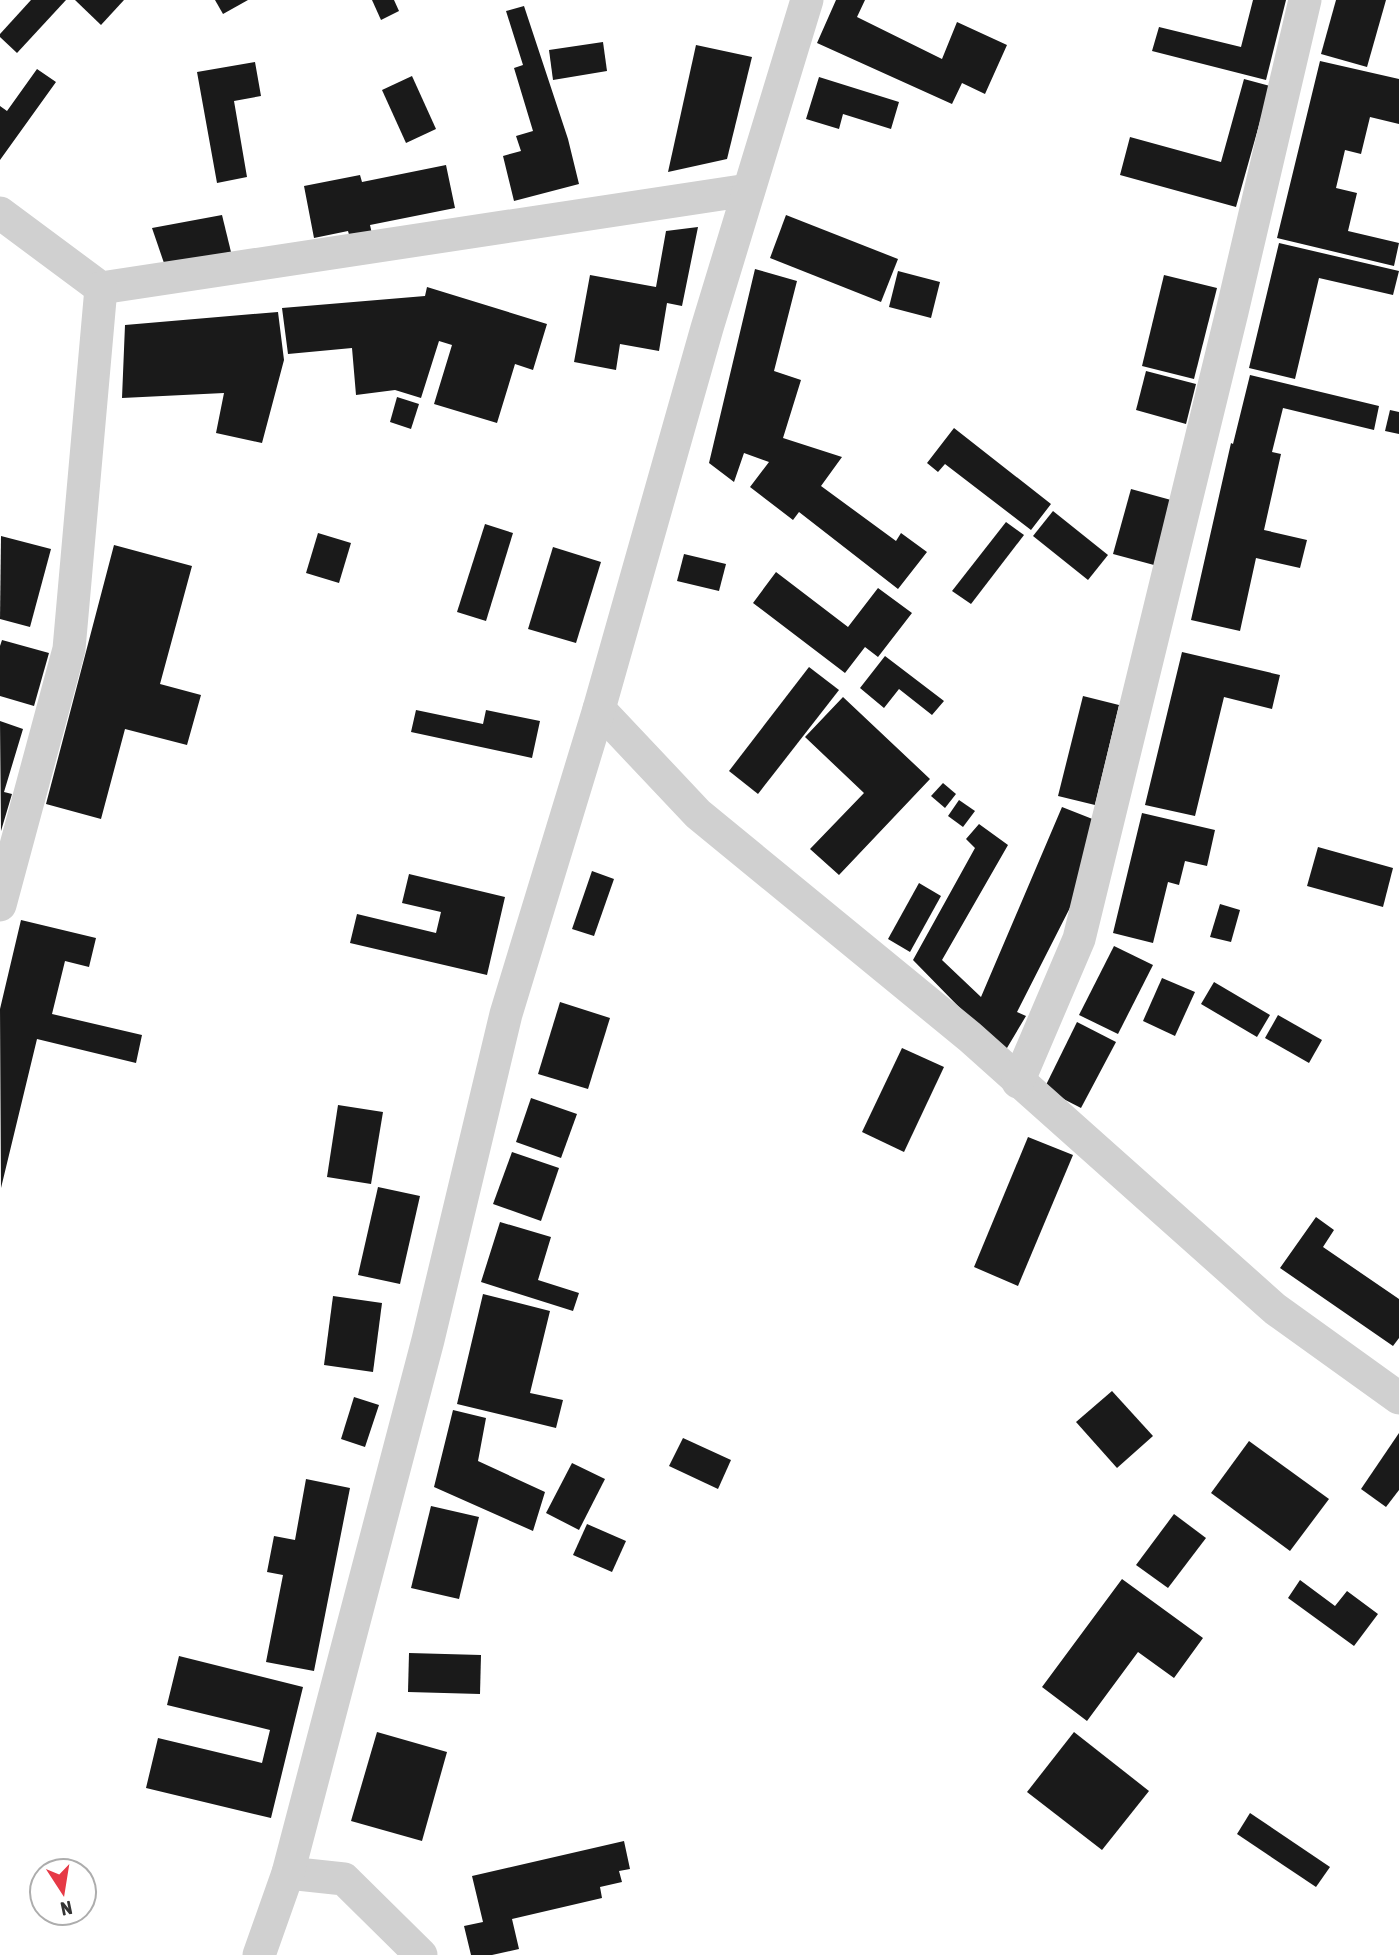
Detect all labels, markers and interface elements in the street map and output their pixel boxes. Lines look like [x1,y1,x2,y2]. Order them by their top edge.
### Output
north arrow [28,1857,98,1927]
text: N [59,1897,74,1921]

